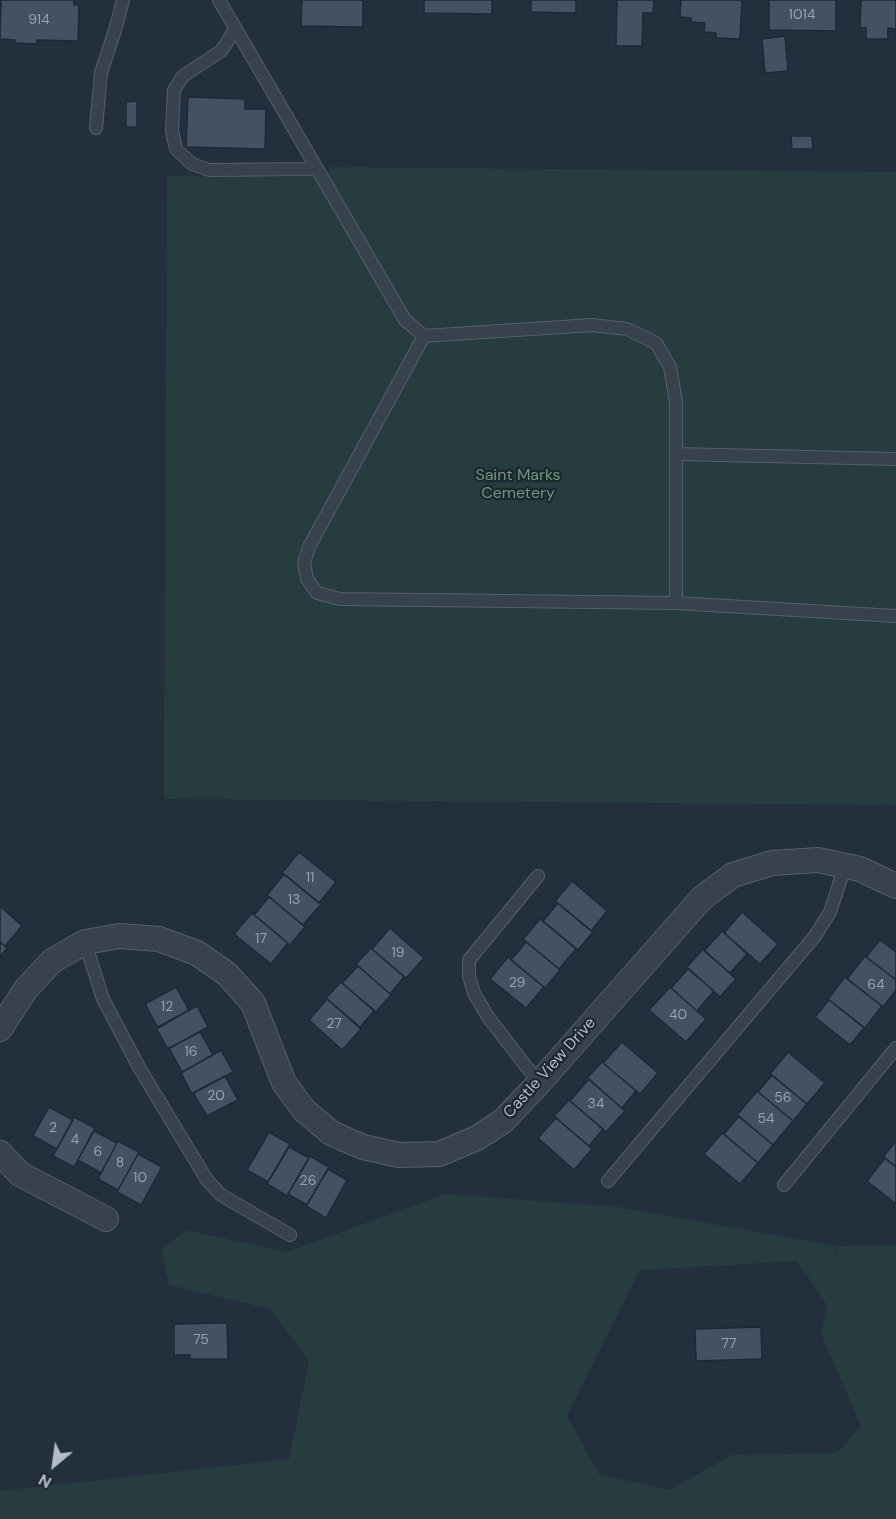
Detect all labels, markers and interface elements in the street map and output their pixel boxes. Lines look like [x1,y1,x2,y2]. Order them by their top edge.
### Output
house number: 1014 [789,7,815,23]
house number: 914 [28,12,50,28]
park label: Saint Marks Cemetery [475,466,561,504]
house number: 11 [306,870,314,886]
house number: 13 [288,892,300,908]
house number: 17 [255,931,267,947]
house number: 19 [391,945,405,961]
house number: 29 [509,975,525,991]
house number: 64 [867,977,885,993]
house number: 12 [161,999,173,1015]
house number: 40 [669,1007,687,1023]
street label: Castle View Drive [500,1014,600,1122]
house number: 27 [326,1016,342,1032]
house number: 16 [184,1044,198,1060]
house number: 20 [207,1088,225,1104]
house number: 56 [774,1090,792,1106]
house number: 34 [588,1096,604,1112]
house number: 54 [757,1111,775,1127]
house number: 2 [49,1120,57,1136]
house number: 4 [71,1132,79,1148]
house number: 6 [94,1144,102,1160]
house number: 8 [116,1155,124,1171]
house number: 10 [133,1170,147,1186]
house number: 26 [300,1173,316,1189]
house number: 75 [193,1332,209,1348]
house number: 77 [722,1336,736,1352]
north arrow [24,1435,84,1495]
text: N [35,1469,55,1493]

